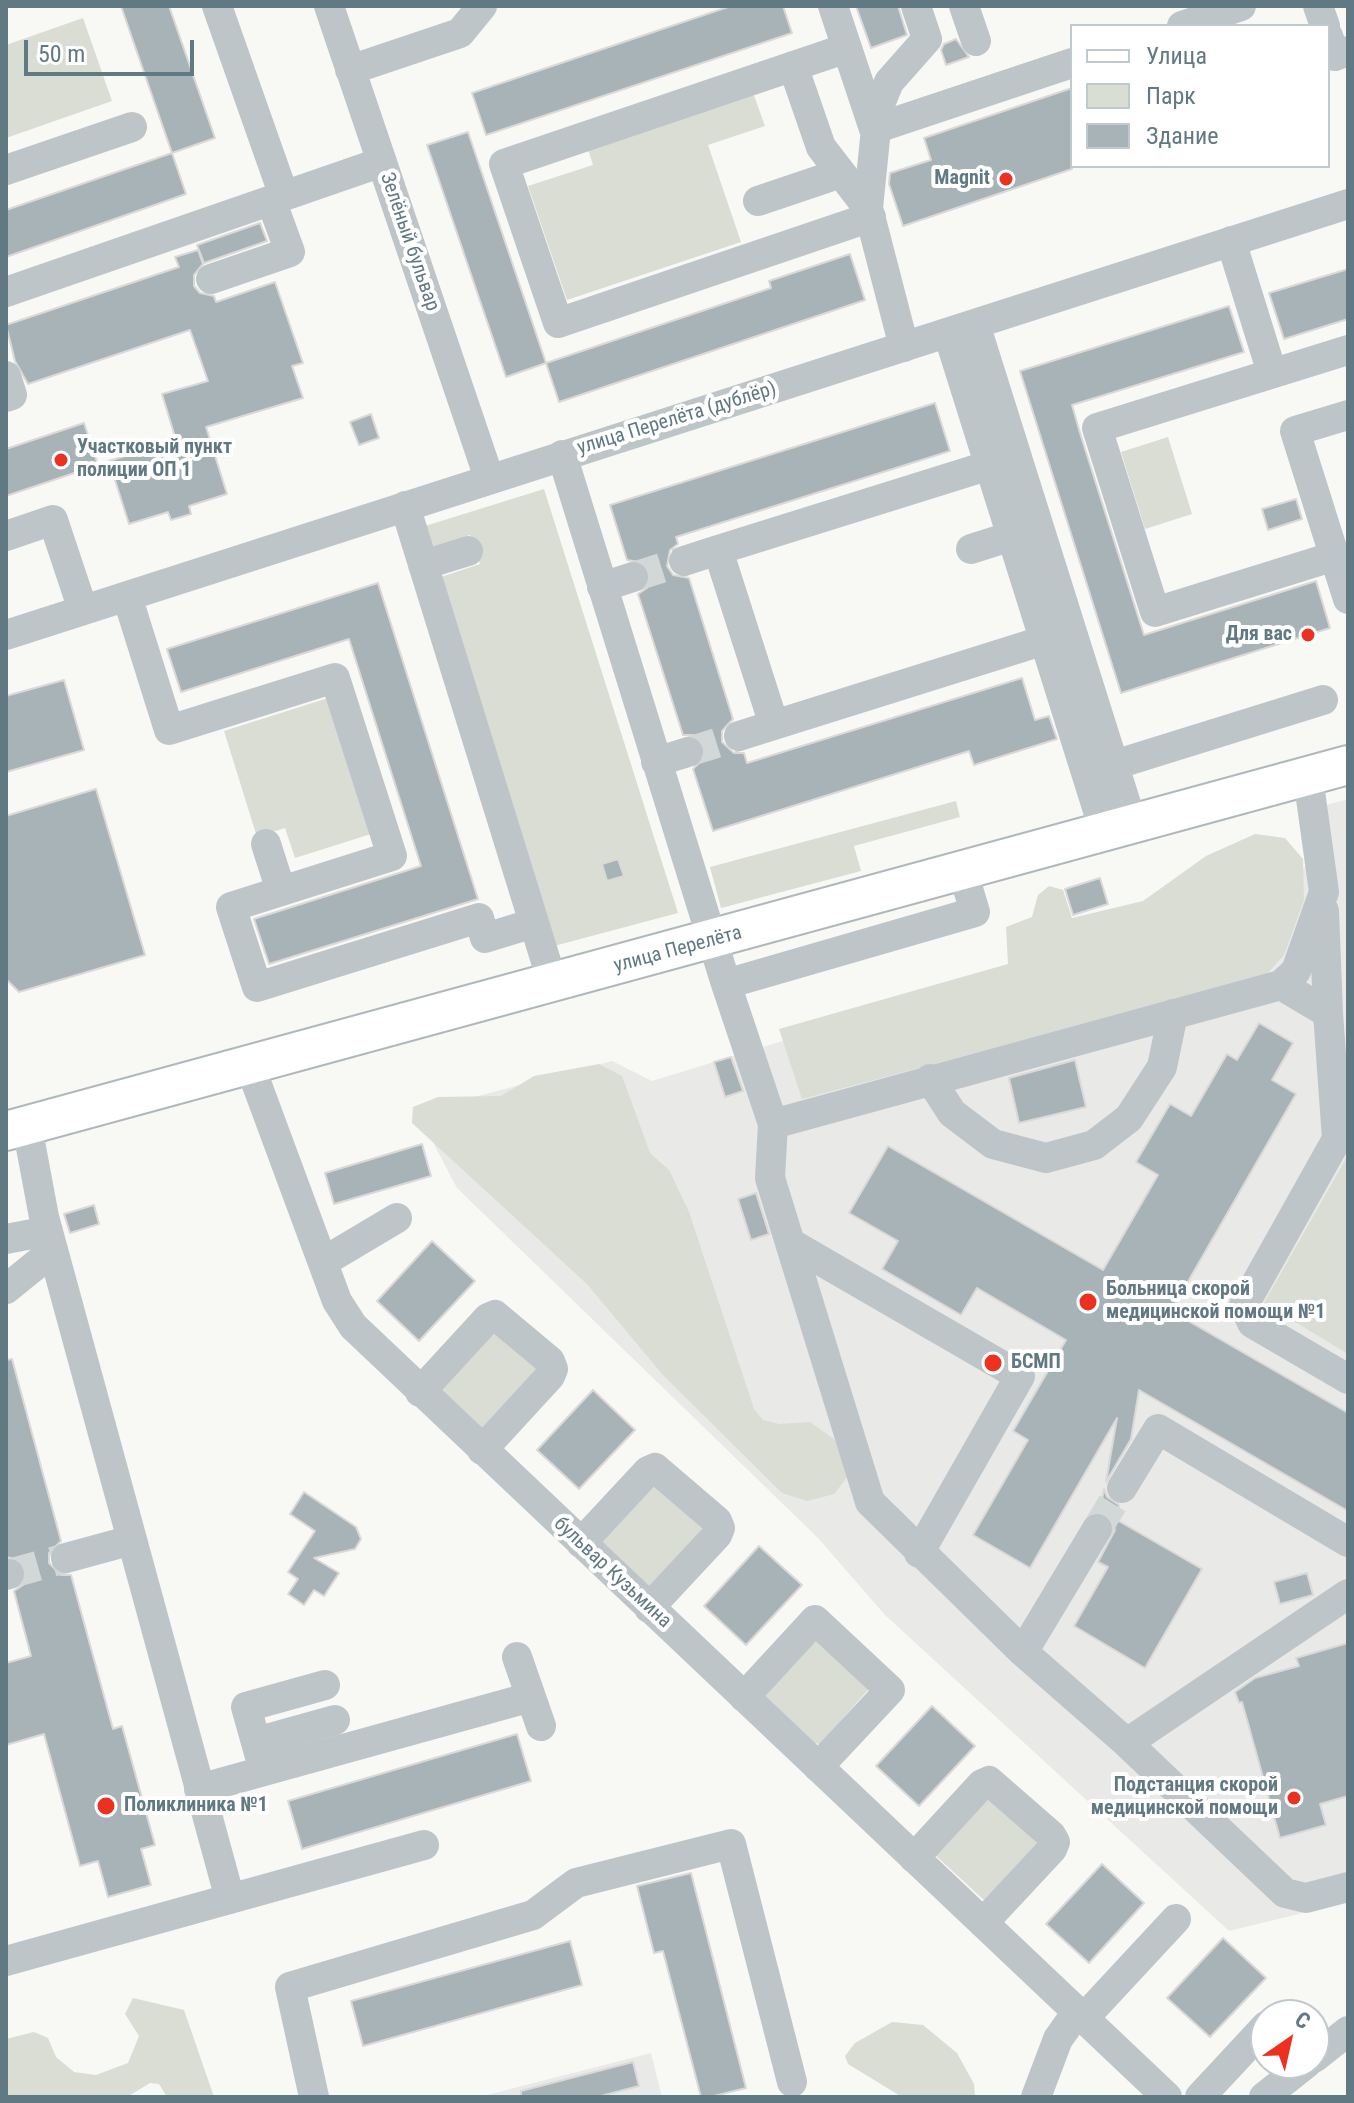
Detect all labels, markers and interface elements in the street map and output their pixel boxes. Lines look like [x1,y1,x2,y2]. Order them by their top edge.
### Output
scale bar [28,24,198,74]
legend [1070,24,1330,168]
text: 50 m [38,40,85,68]
text: Улица [1146,42,1207,70]
text: Парк [1146,82,1196,110]
text: Здание [1146,122,1218,150]
place label: Magnit [934,167,990,191]
street label: Зелёный бульвар [374,170,444,314]
marker: Magnit [997,170,1015,188]
street label: улица Перелёта (дублёр) [575,377,779,461]
place label: Участковый пункт полиции ОП 1 [77,436,232,483]
marker: Участковый пункт полиции ОП 1 [52,451,70,469]
place label: Для вас [1226,623,1292,647]
marker: Для вас [1299,626,1317,644]
street label: улица Перелёта [611,921,745,979]
place label: Больница скорой медицинской помощи №1 [1106,1278,1325,1325]
marker: Больница скорой медицинской помощи №1 [1077,1291,1099,1313]
place label: БСМП [1011,1351,1061,1375]
marker: БСМП [982,1352,1004,1374]
street label: бульвар Кузьмина [548,1512,676,1634]
place label: Подстанция скорой медицинской помощи [1091,1774,1278,1821]
marker: Подстанция скорой медицинской помощи [1285,1789,1303,1807]
place label: Поликлиника №1 [124,1794,268,1818]
marker: Поликлиника №1 [95,1795,117,1817]
north arrow [1250,1999,1330,2079]
text: С [1290,2006,1315,2034]

